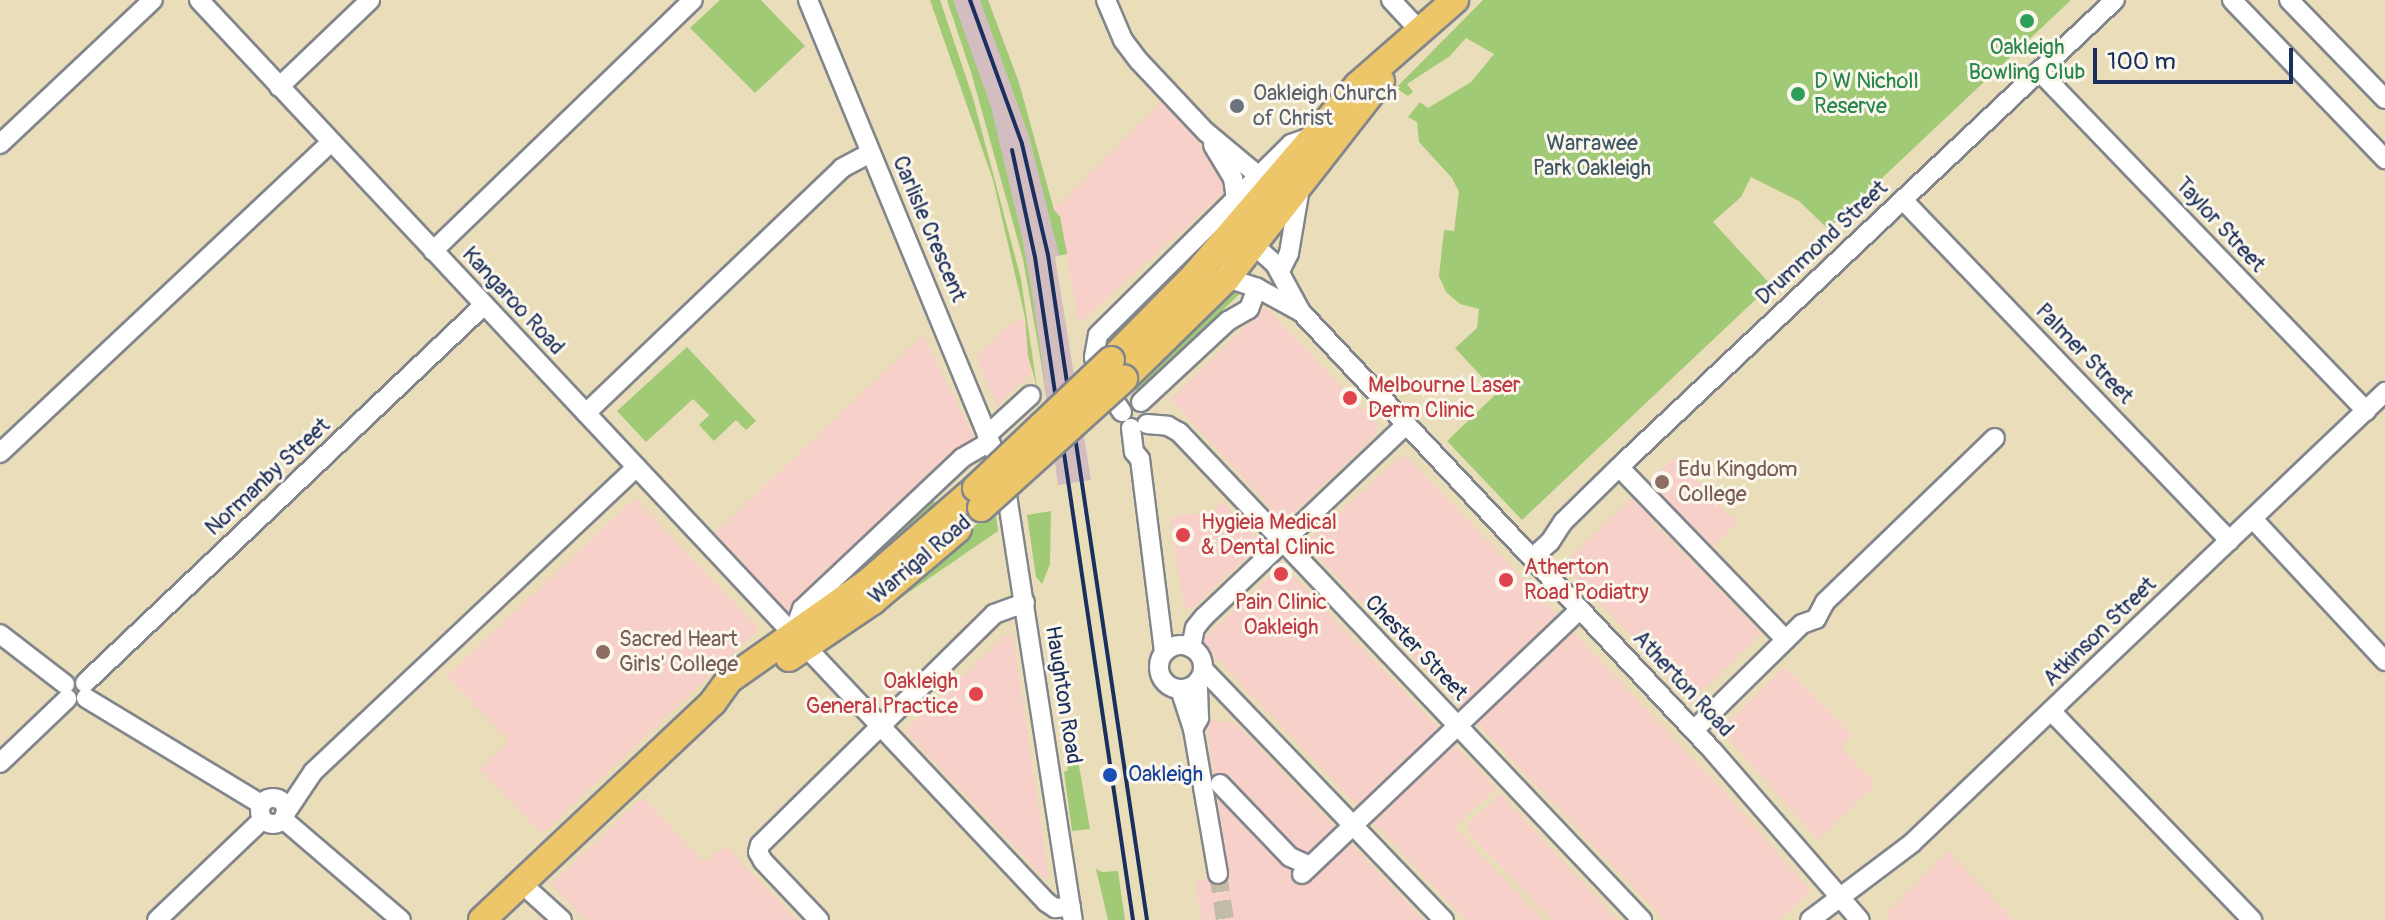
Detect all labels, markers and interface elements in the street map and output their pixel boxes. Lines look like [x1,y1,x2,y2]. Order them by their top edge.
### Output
marker: Oakleigh Bowling Club [2018,12,2036,30]
scale bar [2097,32,2297,82]
place label: Oakleigh Bowling Club [1969,34,2085,86]
text: 100 m [2107,47,2176,76]
place label: D W Nicholl Reserve [1814,68,1919,120]
place label: Oakleigh Church of Christ [1253,80,1397,132]
marker: D W Nicholl Reserve [1789,85,1807,103]
marker: Oakleigh Church of Christ [1228,97,1246,115]
park label: Warrawee Park Oakleigh [1533,130,1651,182]
street label: Carlisle Crescent [886,152,972,306]
street label: Taylor Street [2169,172,2271,278]
street label: Drummond Street [1751,175,1893,311]
street label: Kangaroo Road [456,242,570,360]
street label: Palmer Street [2030,298,2138,410]
place label: Melbourne Laser Derm Clinic [1368,372,1521,424]
marker: Melbourne Laser Derm Clinic [1339,387,1361,409]
street label: Normanby Street [200,413,336,541]
place label: Edu Kingdom College [1678,456,1798,508]
marker: Edu Kingdom College [1653,473,1671,491]
place label: Hygieia Medical & Dental Clinic [1201,509,1337,560]
street label: Warrigal Road [863,510,977,610]
marker: Hygieia Medical & Dental Clinic [1172,524,1194,546]
place label: Atherton Road Podiatry [1524,554,1649,606]
marker: Pain Clinic Oakleigh [1270,563,1292,585]
marker: Atherton Road Podiatry [1495,569,1517,591]
street label: Atkinson Street [2038,572,2162,692]
place label: Pain Clinic Oakleigh [1235,589,1327,640]
street label: Chester Street [1359,590,1473,706]
street label: Haughton Road [1039,624,1087,766]
street label: Atherton Road [1627,625,1739,743]
place label: Sacred Heart Girls' College [619,626,738,678]
marker: Sacred Heart Girls' College [594,643,612,661]
place label: Oakleigh General Practice [806,668,958,720]
marker: Oakleigh General Practice [965,683,987,705]
place label: Oakleigh [1128,762,1203,788]
marker: Oakleigh [1099,764,1121,786]

